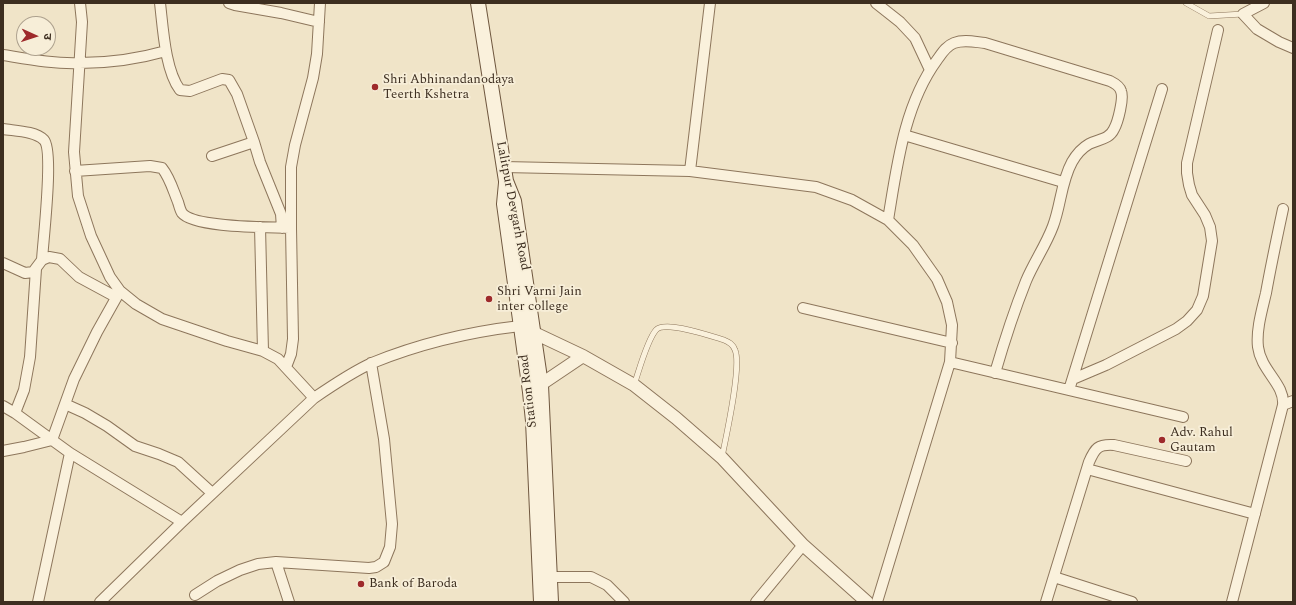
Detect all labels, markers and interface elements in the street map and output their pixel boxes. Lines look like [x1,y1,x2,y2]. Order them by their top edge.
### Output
north arrow [16,16,56,56]
text: उ [39,33,56,40]
place label: Shri Abhinandanodaya Teerth Kshetra [383,72,514,103]
marker: Shri Abhinandanodaya Teerth Kshetra [370,82,380,92]
street label: Lalitpur Devgarh Road [492,140,532,272]
place label: Shri Varni Jain inter college [497,284,582,315]
marker: Shri Varni Jain inter college [484,294,494,304]
street label: Station Road [517,353,541,429]
place label: Adv. Rahul Gautam [1170,425,1233,456]
marker: Adv. Rahul Gautam [1157,435,1167,445]
place label: Bank of Baroda [369,576,457,592]
marker: Bank of Baroda [356,579,366,589]

